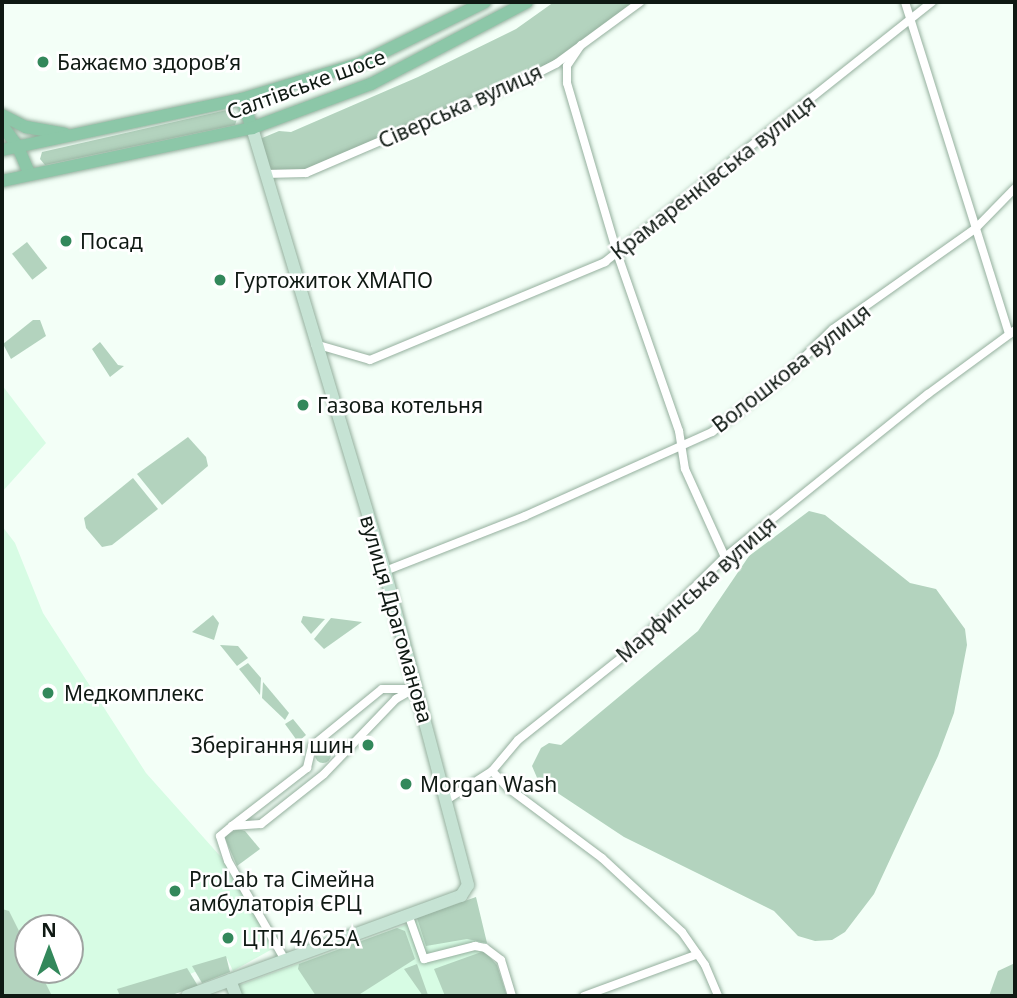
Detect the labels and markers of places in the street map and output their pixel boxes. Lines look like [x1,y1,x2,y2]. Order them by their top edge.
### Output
place label: Бажаємо здоровʼя [57,49,241,75]
marker: Бажаємо здоровʼя [35,54,51,70]
place label: Посад [80,228,143,254]
marker: Посад [58,233,74,249]
place label: Гуртожиток ХМАПО [234,267,433,293]
marker: Гуртожиток ХМАПО [212,272,228,288]
place label: Газова котельня [317,392,483,418]
marker: Газова котельня [295,397,311,413]
place label: Медкомплекс [64,680,204,706]
marker: Медкомплекс [38,683,58,703]
place label: Зберігання шин [191,732,354,758]
marker: Зберігання шин [360,737,376,753]
place label: Morgan Wash [420,771,557,797]
marker: Morgan Wash [398,776,414,792]
place label: ProLab та Сімейна амбулаторія ЄРЦ [189,866,375,916]
marker: ProLab та Сімейна амбулаторія ЄРЦ [167,883,183,899]
place label: ЦТП 4/625А [242,925,359,951]
marker: ЦТП 4/625А [220,930,236,946]

